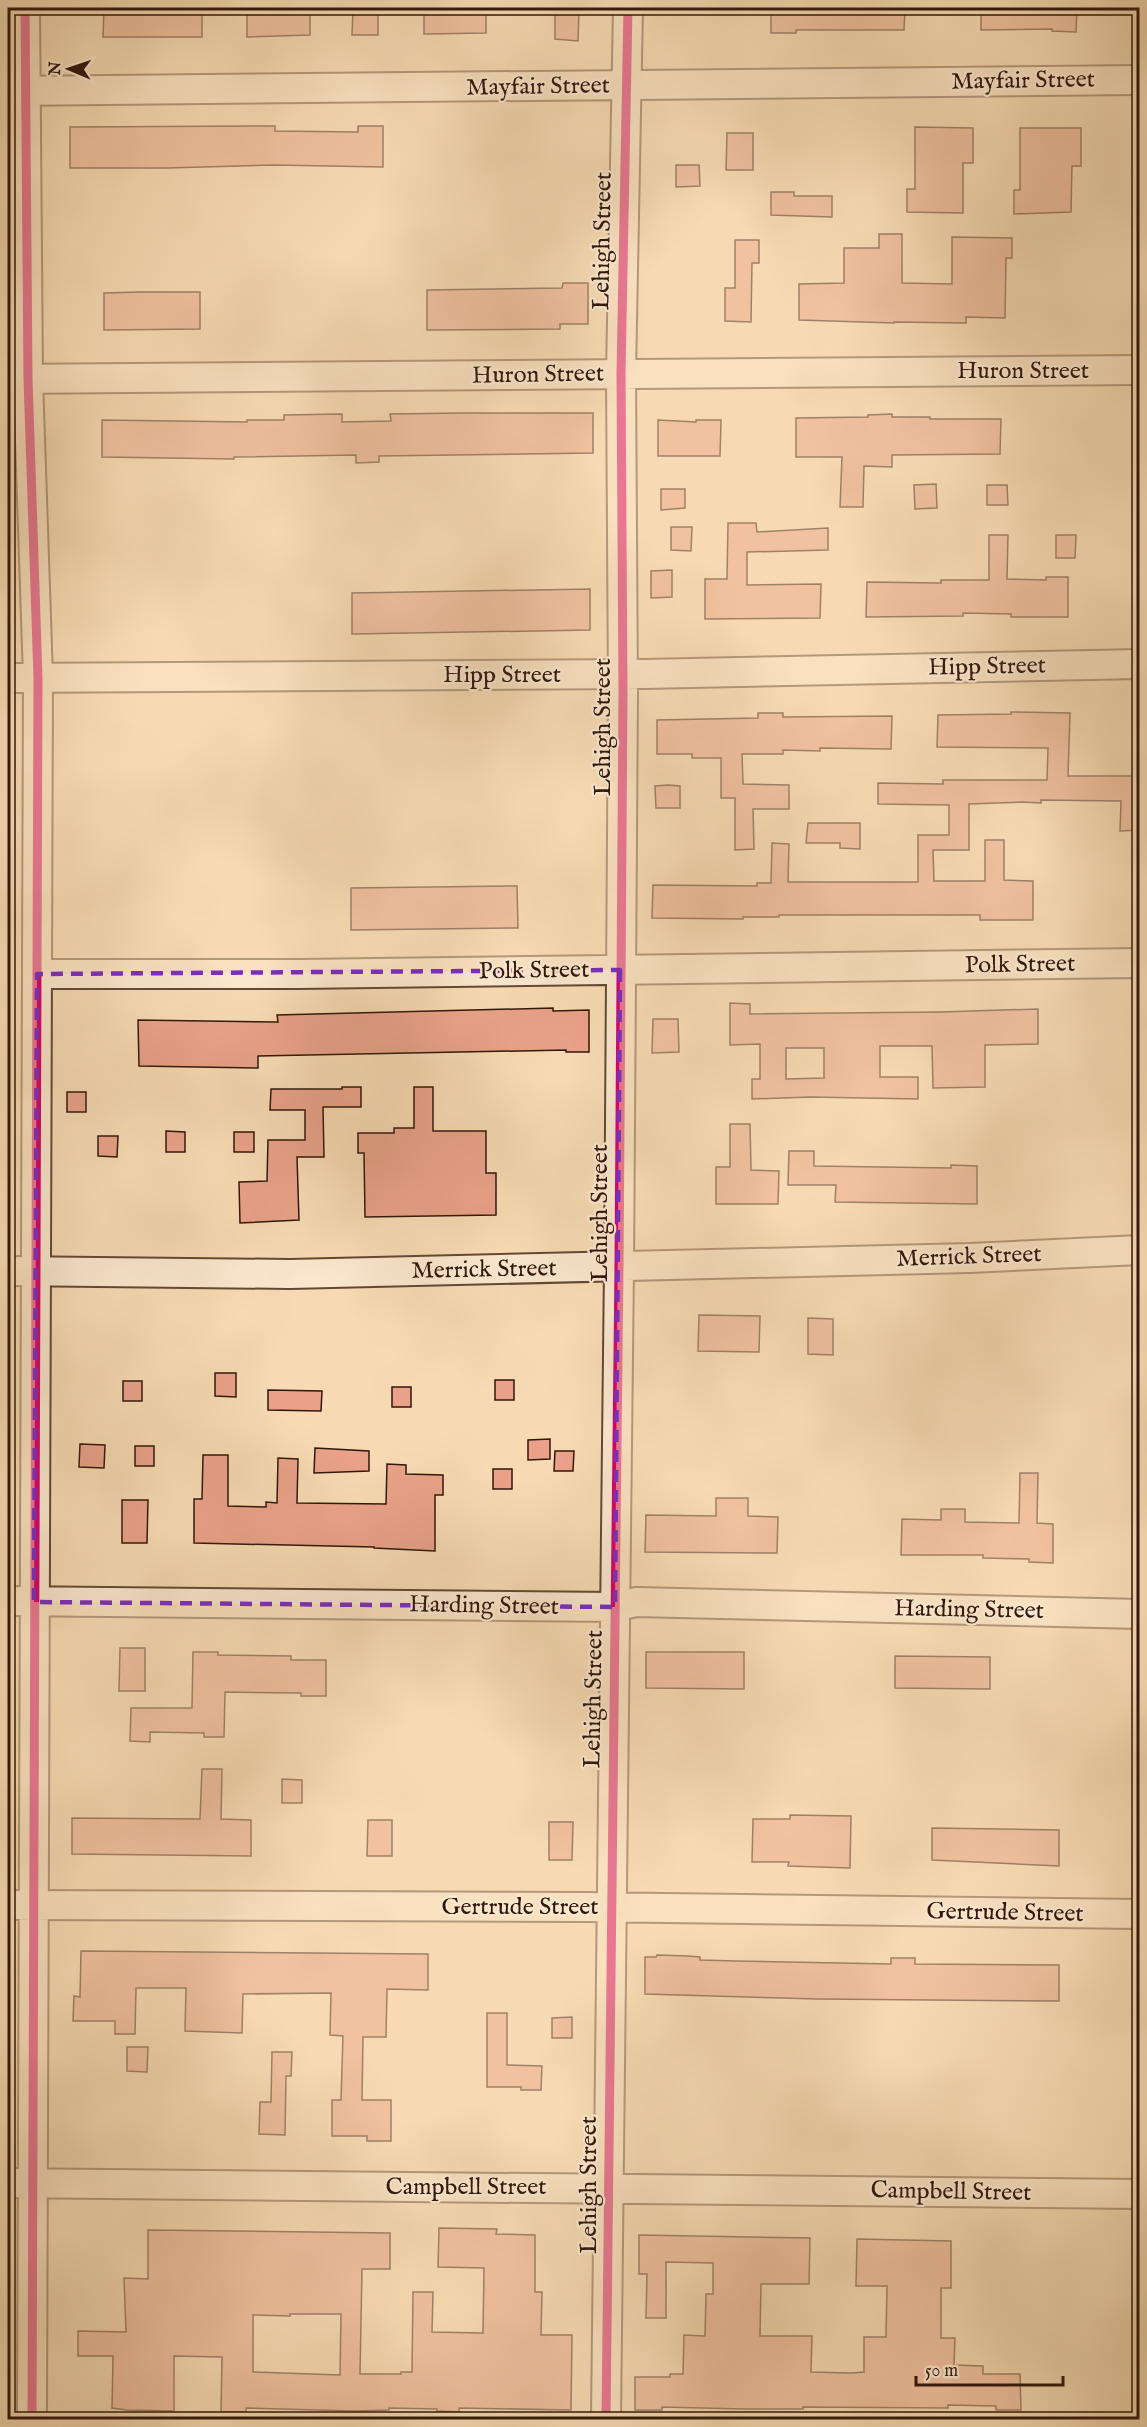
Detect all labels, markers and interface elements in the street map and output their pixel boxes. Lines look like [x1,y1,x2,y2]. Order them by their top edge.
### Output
north arrow [39,39,99,99]
text: N [46,61,66,77]
street label: Mayfair Street [951,64,1095,98]
street label: Mayfair Street [466,70,610,104]
street label: Lehigh Street [586,172,620,310]
street label: Huron Street [957,356,1089,387]
street label: Huron Street [472,358,604,392]
street label: Hipp Street [928,650,1046,684]
street label: Lehigh Street [588,658,619,796]
street label: Hipp Street [443,660,561,691]
street label: Polk Street [964,949,1076,981]
street label: Polk Street [478,955,590,987]
street label: Lehigh Street [585,1144,616,1282]
street label: Merrick Street [896,1239,1042,1275]
street label: Merrick Street [411,1253,557,1287]
street label: Harding Street [409,1589,559,1623]
street label: Harding Street [894,1593,1044,1627]
street label: Lehigh Street [577,1630,611,1768]
street label: Gertrude Street [441,1892,599,1923]
street label: Gertrude Street [926,1896,1084,1930]
street label: Lehigh Street [574,2116,605,2254]
street label: Campbell Street [386,2172,546,2203]
street label: Campbell Street [870,2175,1032,2209]
scale bar [916,2349,1063,2387]
text: 50 m [925,2360,958,2383]

